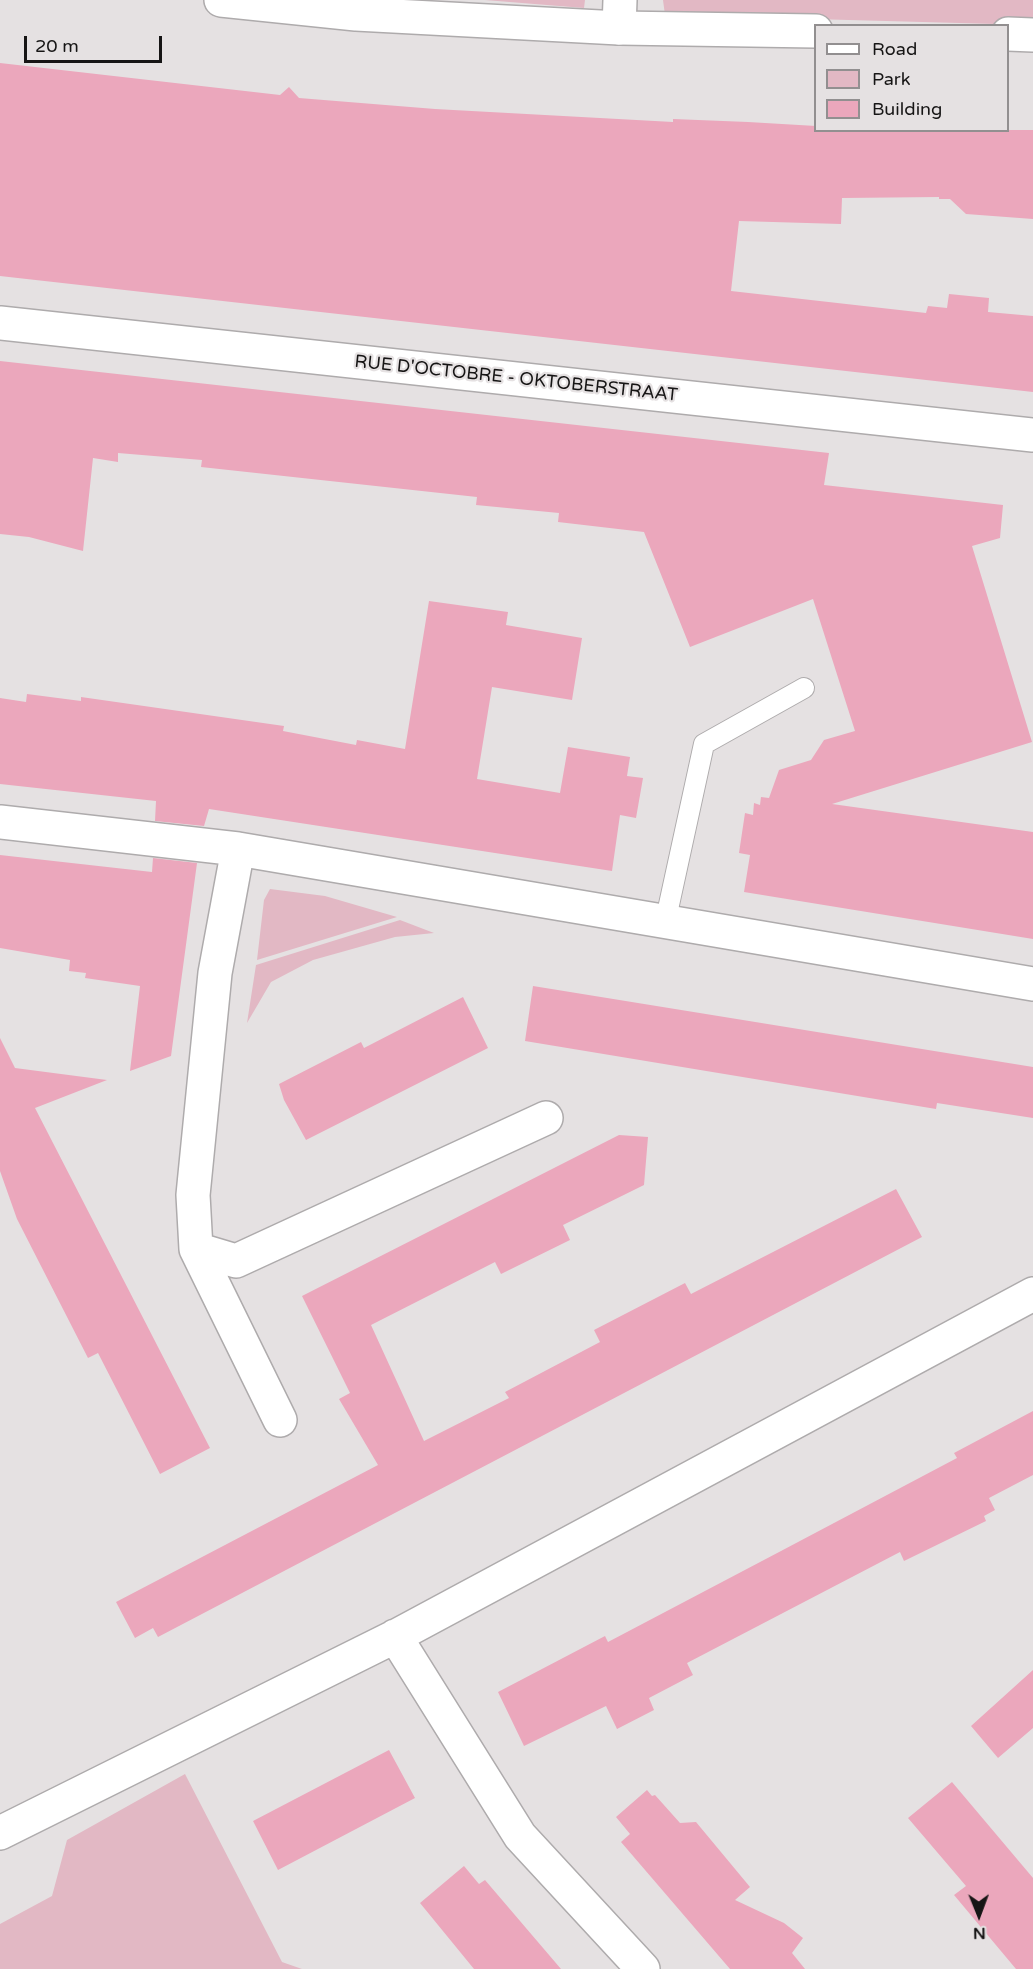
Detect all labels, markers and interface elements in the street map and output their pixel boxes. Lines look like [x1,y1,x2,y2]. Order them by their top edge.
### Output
scale bar [27,24,165,62]
legend [814,24,1009,132]
text: 20 m [35,35,79,57]
text: Road [872,38,917,60]
text: Park [872,68,910,90]
text: Building [872,98,942,120]
street label: RUE D'OCTOBRE - OKTOBERSTRAAT [353,351,679,407]
north arrow [949,1885,1009,1945]
text: N [973,1923,986,1943]

